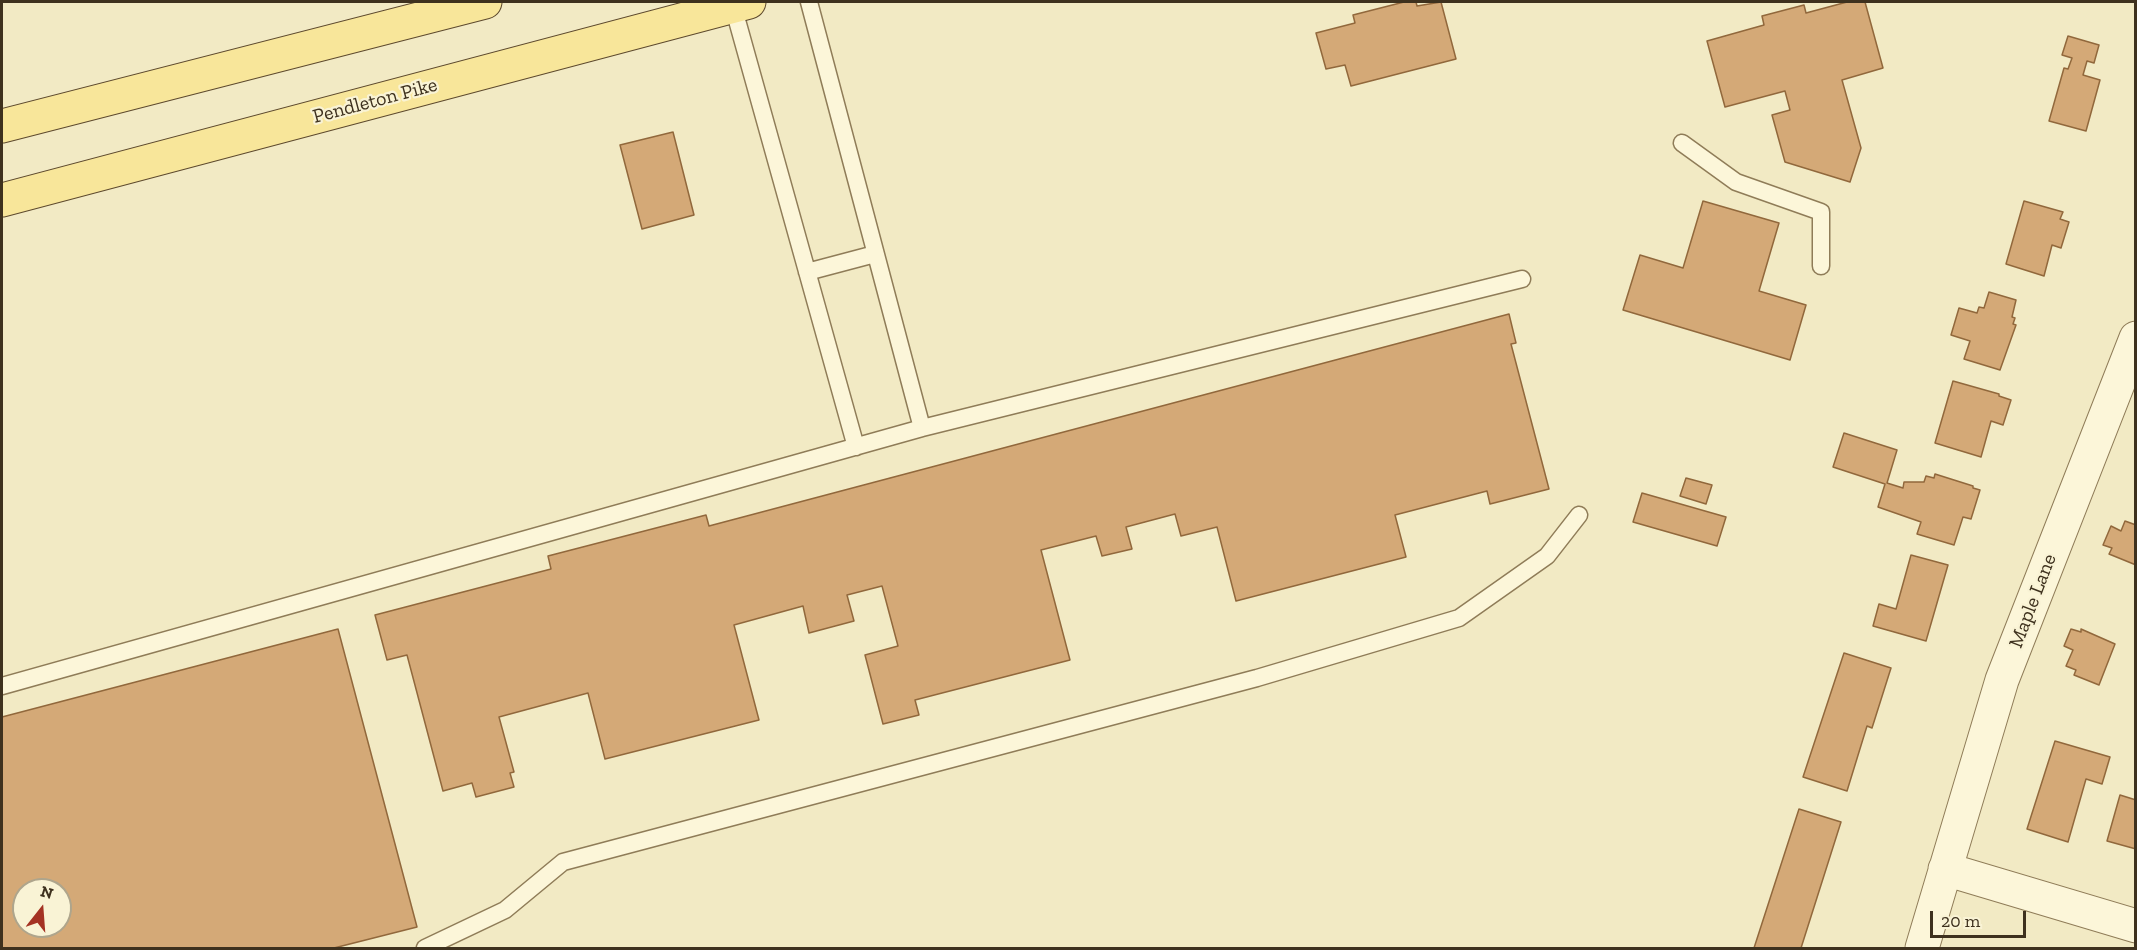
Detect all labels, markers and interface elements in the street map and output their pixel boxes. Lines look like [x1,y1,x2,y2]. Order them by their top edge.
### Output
street label: Pendleton Pike [310,73,440,129]
street label: Maple Lane [2004,551,2062,651]
north arrow [12,878,72,938]
text: N [38,881,55,903]
scale bar [1933,899,2029,937]
text: 20 m [1941,910,1980,932]

